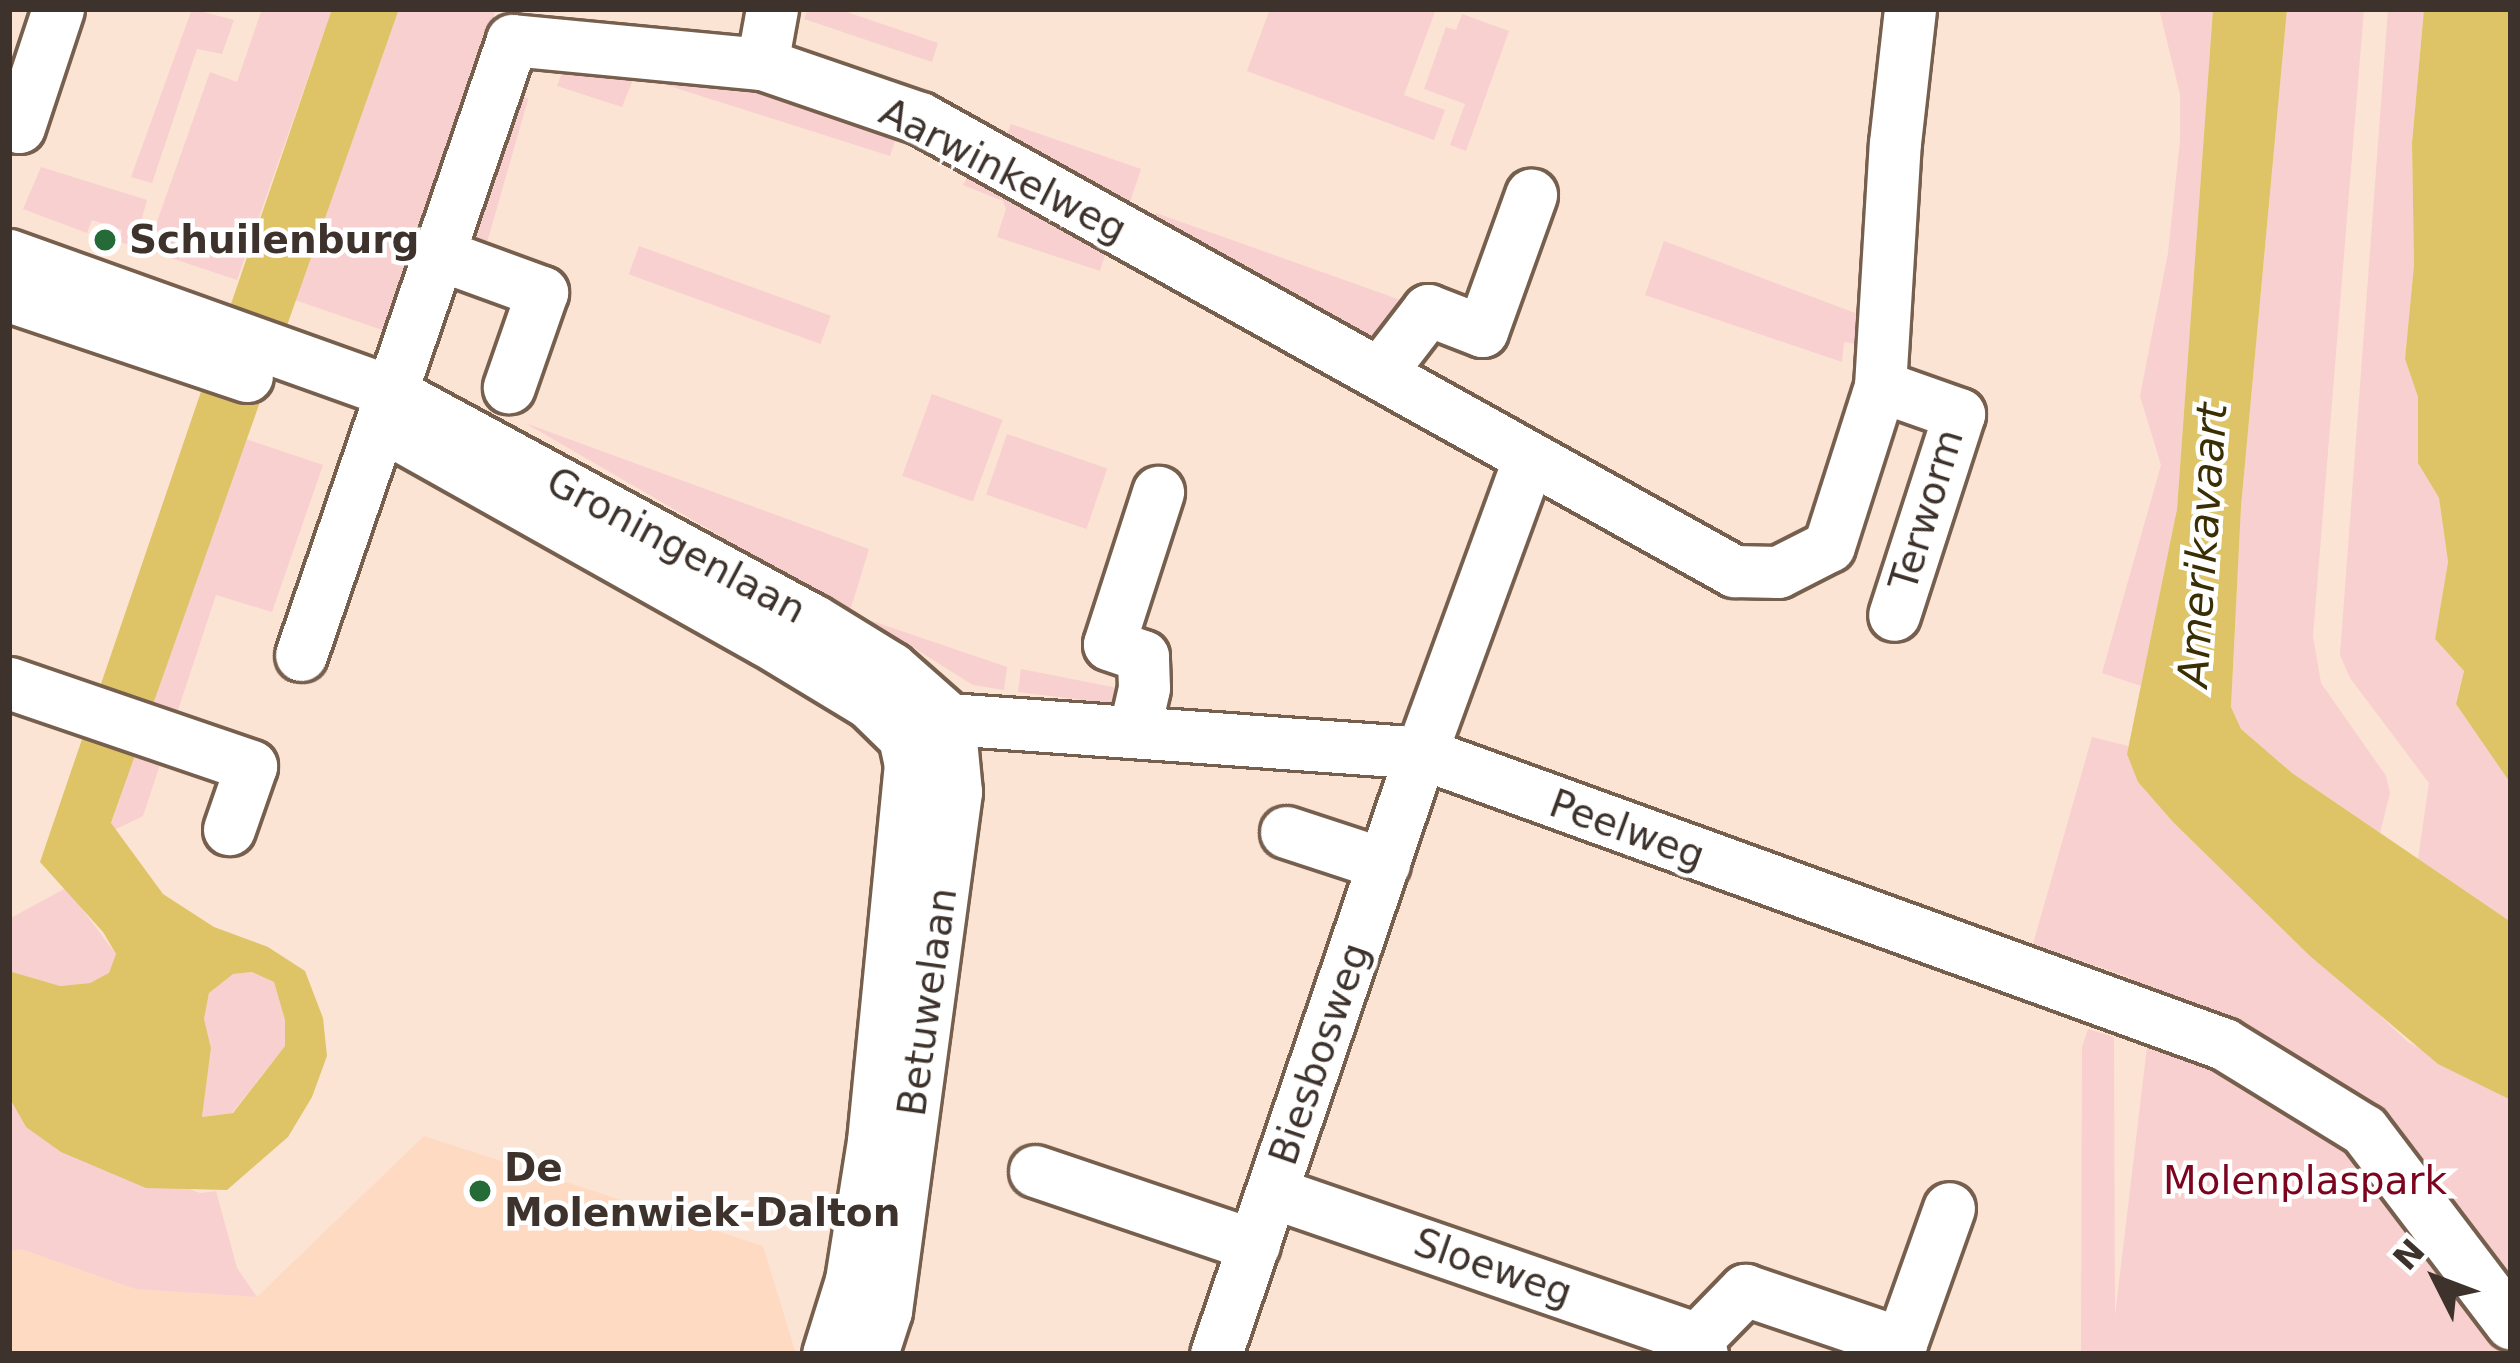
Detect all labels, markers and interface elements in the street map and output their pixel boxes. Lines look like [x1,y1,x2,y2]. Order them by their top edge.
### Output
street label: Aarwinkelweg [872,89,1134,253]
place label: Schuilenburg [129,217,420,263]
marker: Schuilenburg [92,227,118,253]
water label: Amerikavaart [2168,401,2238,689]
street label: Terworm [1880,424,1974,596]
street label: Groningenlaan [539,458,813,634]
street label: Peelweg [1543,780,1711,880]
street label: Betuwelaan [889,885,967,1119]
street label: Biesbosweg [1260,937,1380,1171]
place label: De Molenwiek-Dalton [504,1146,900,1237]
park label: Molenplaspark [2163,1158,2447,1204]
marker: De Molenwiek-Dalton [467,1178,493,1204]
street label: Sloeweg [1408,1219,1578,1317]
north arrow [2376,1219,2496,1339]
text: N [2385,1231,2433,1278]

